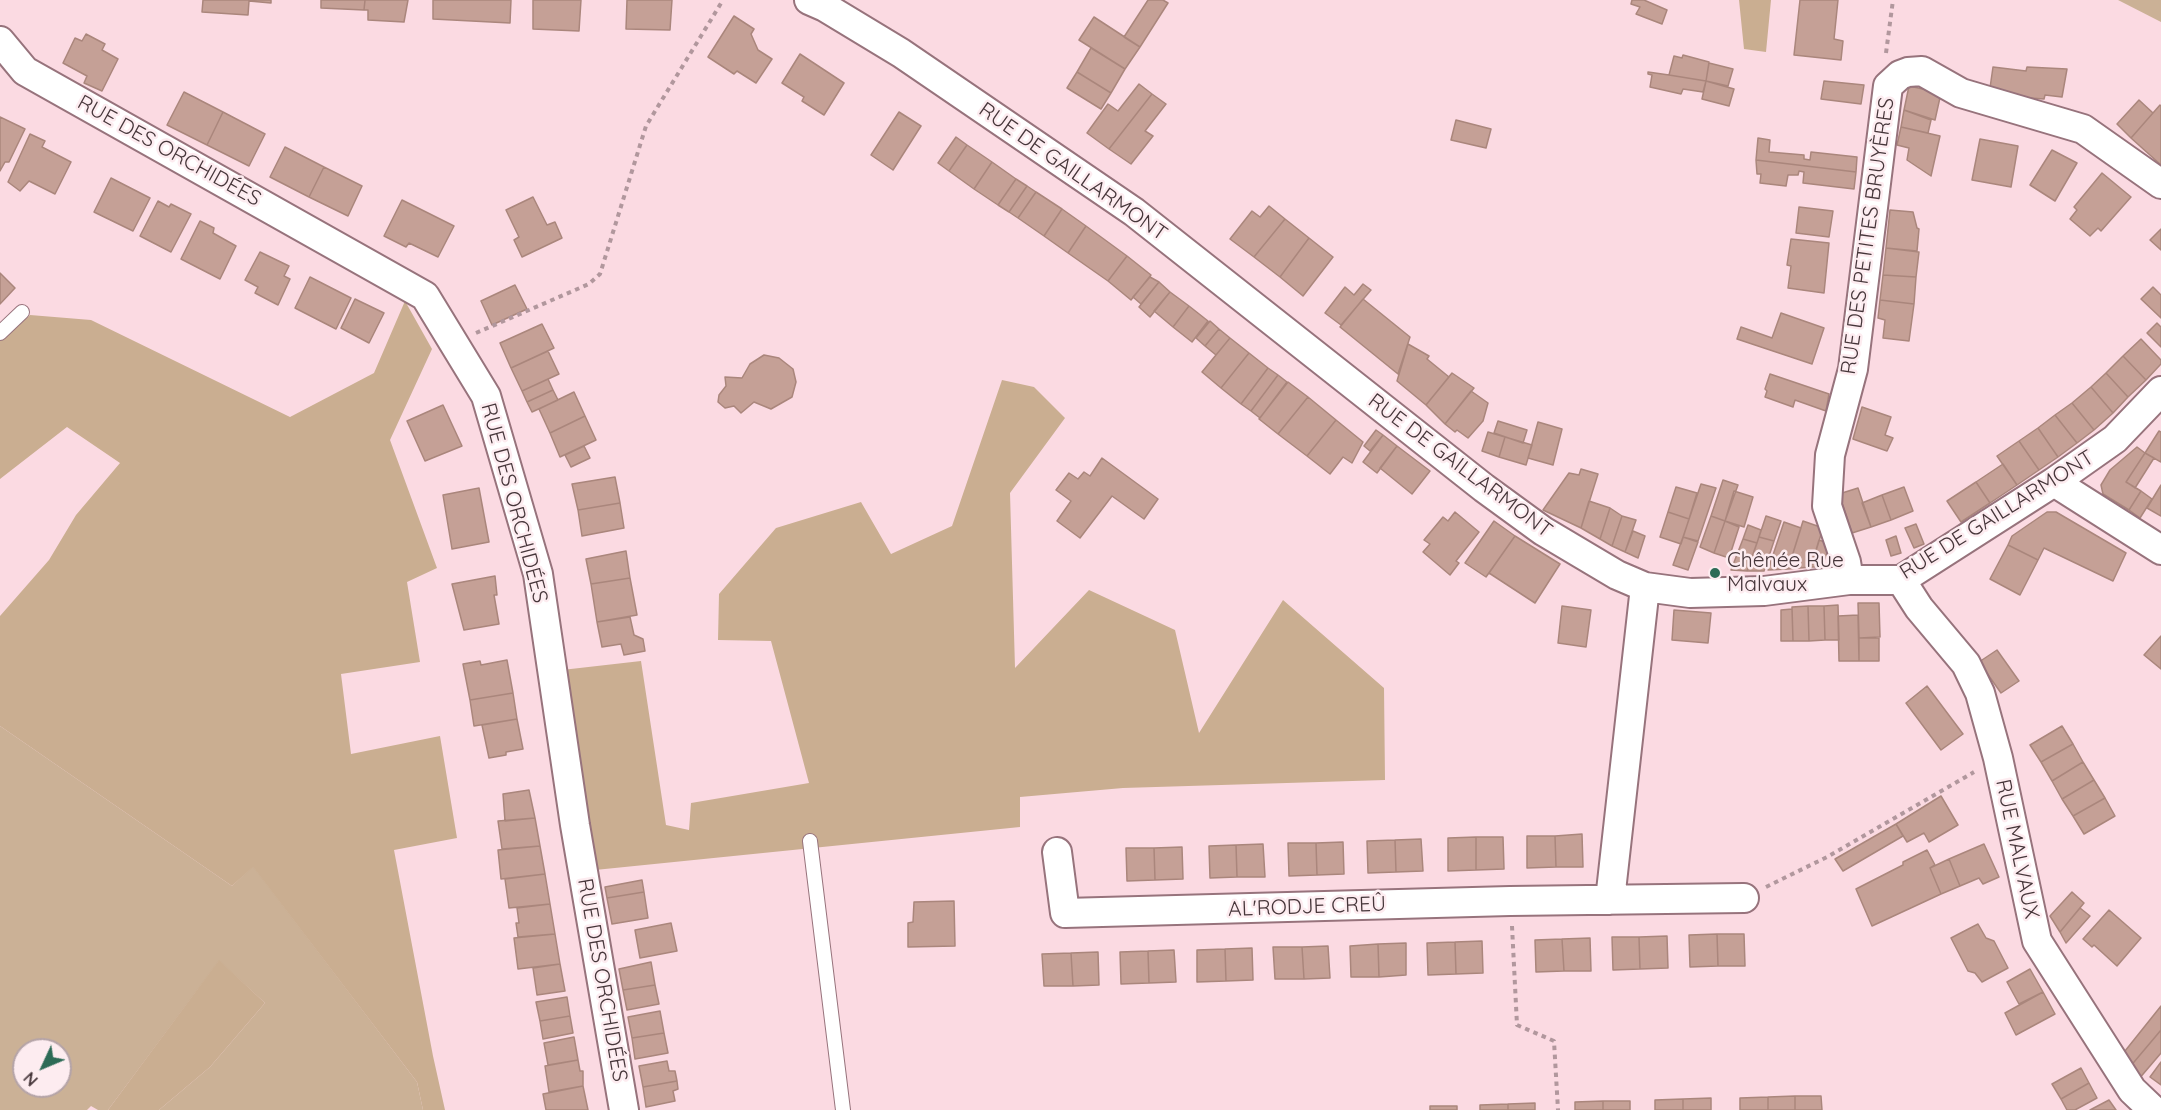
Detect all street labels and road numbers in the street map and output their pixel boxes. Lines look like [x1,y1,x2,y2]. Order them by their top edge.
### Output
street label: RUE DES ORCHIDÉES [73,90,265,212]
street label: RUE DES PETITES BRUYÈRES [1836,96,1900,376]
street label: RUE DE GAILLARMONT [974,97,1172,247]
street label: RUE DE GAILLARMONT [1363,388,1557,544]
street label: RUE DES ORCHIDÉES [475,400,553,606]
street label: RUE DE GAILLARMONT [1895,445,2099,585]
street label: RUE MALVAUX [1990,777,2044,921]
street label: RUE DES ORCHIDÉES [572,876,632,1084]
street label: AL'RODJE CREÛ [1228,892,1386,922]

